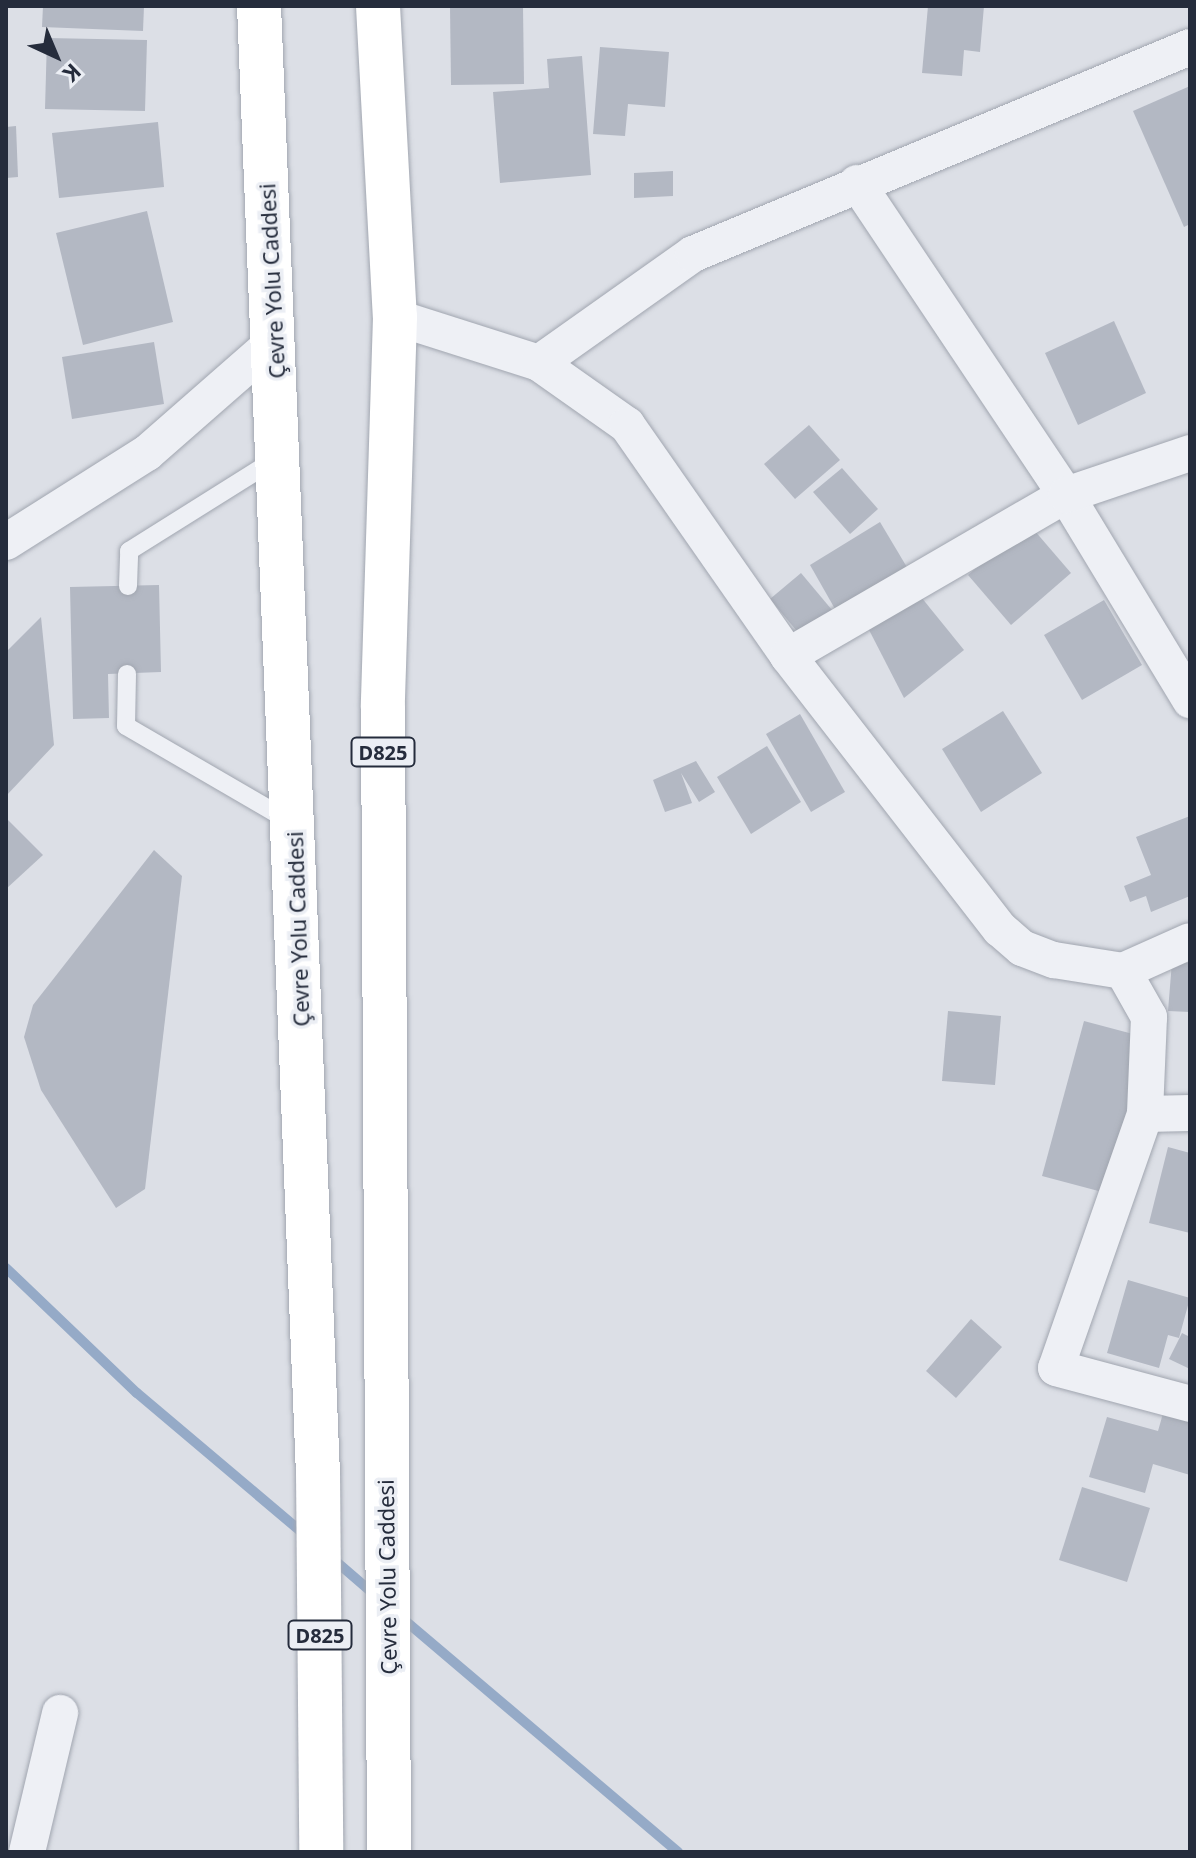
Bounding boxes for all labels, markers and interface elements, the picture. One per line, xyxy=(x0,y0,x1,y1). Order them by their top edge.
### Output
north arrow xyxy=(16,16,96,96)
text: K xyxy=(57,57,88,89)
street label: Çevre Yolu Caddesi xyxy=(254,183,290,379)
road number: D825 xyxy=(349,736,417,768)
street label: Çevre Yolu Caddesi xyxy=(281,831,315,1027)
street label: Çevre Yolu Caddesi xyxy=(372,1479,402,1675)
road number: D825 xyxy=(286,1619,354,1651)

